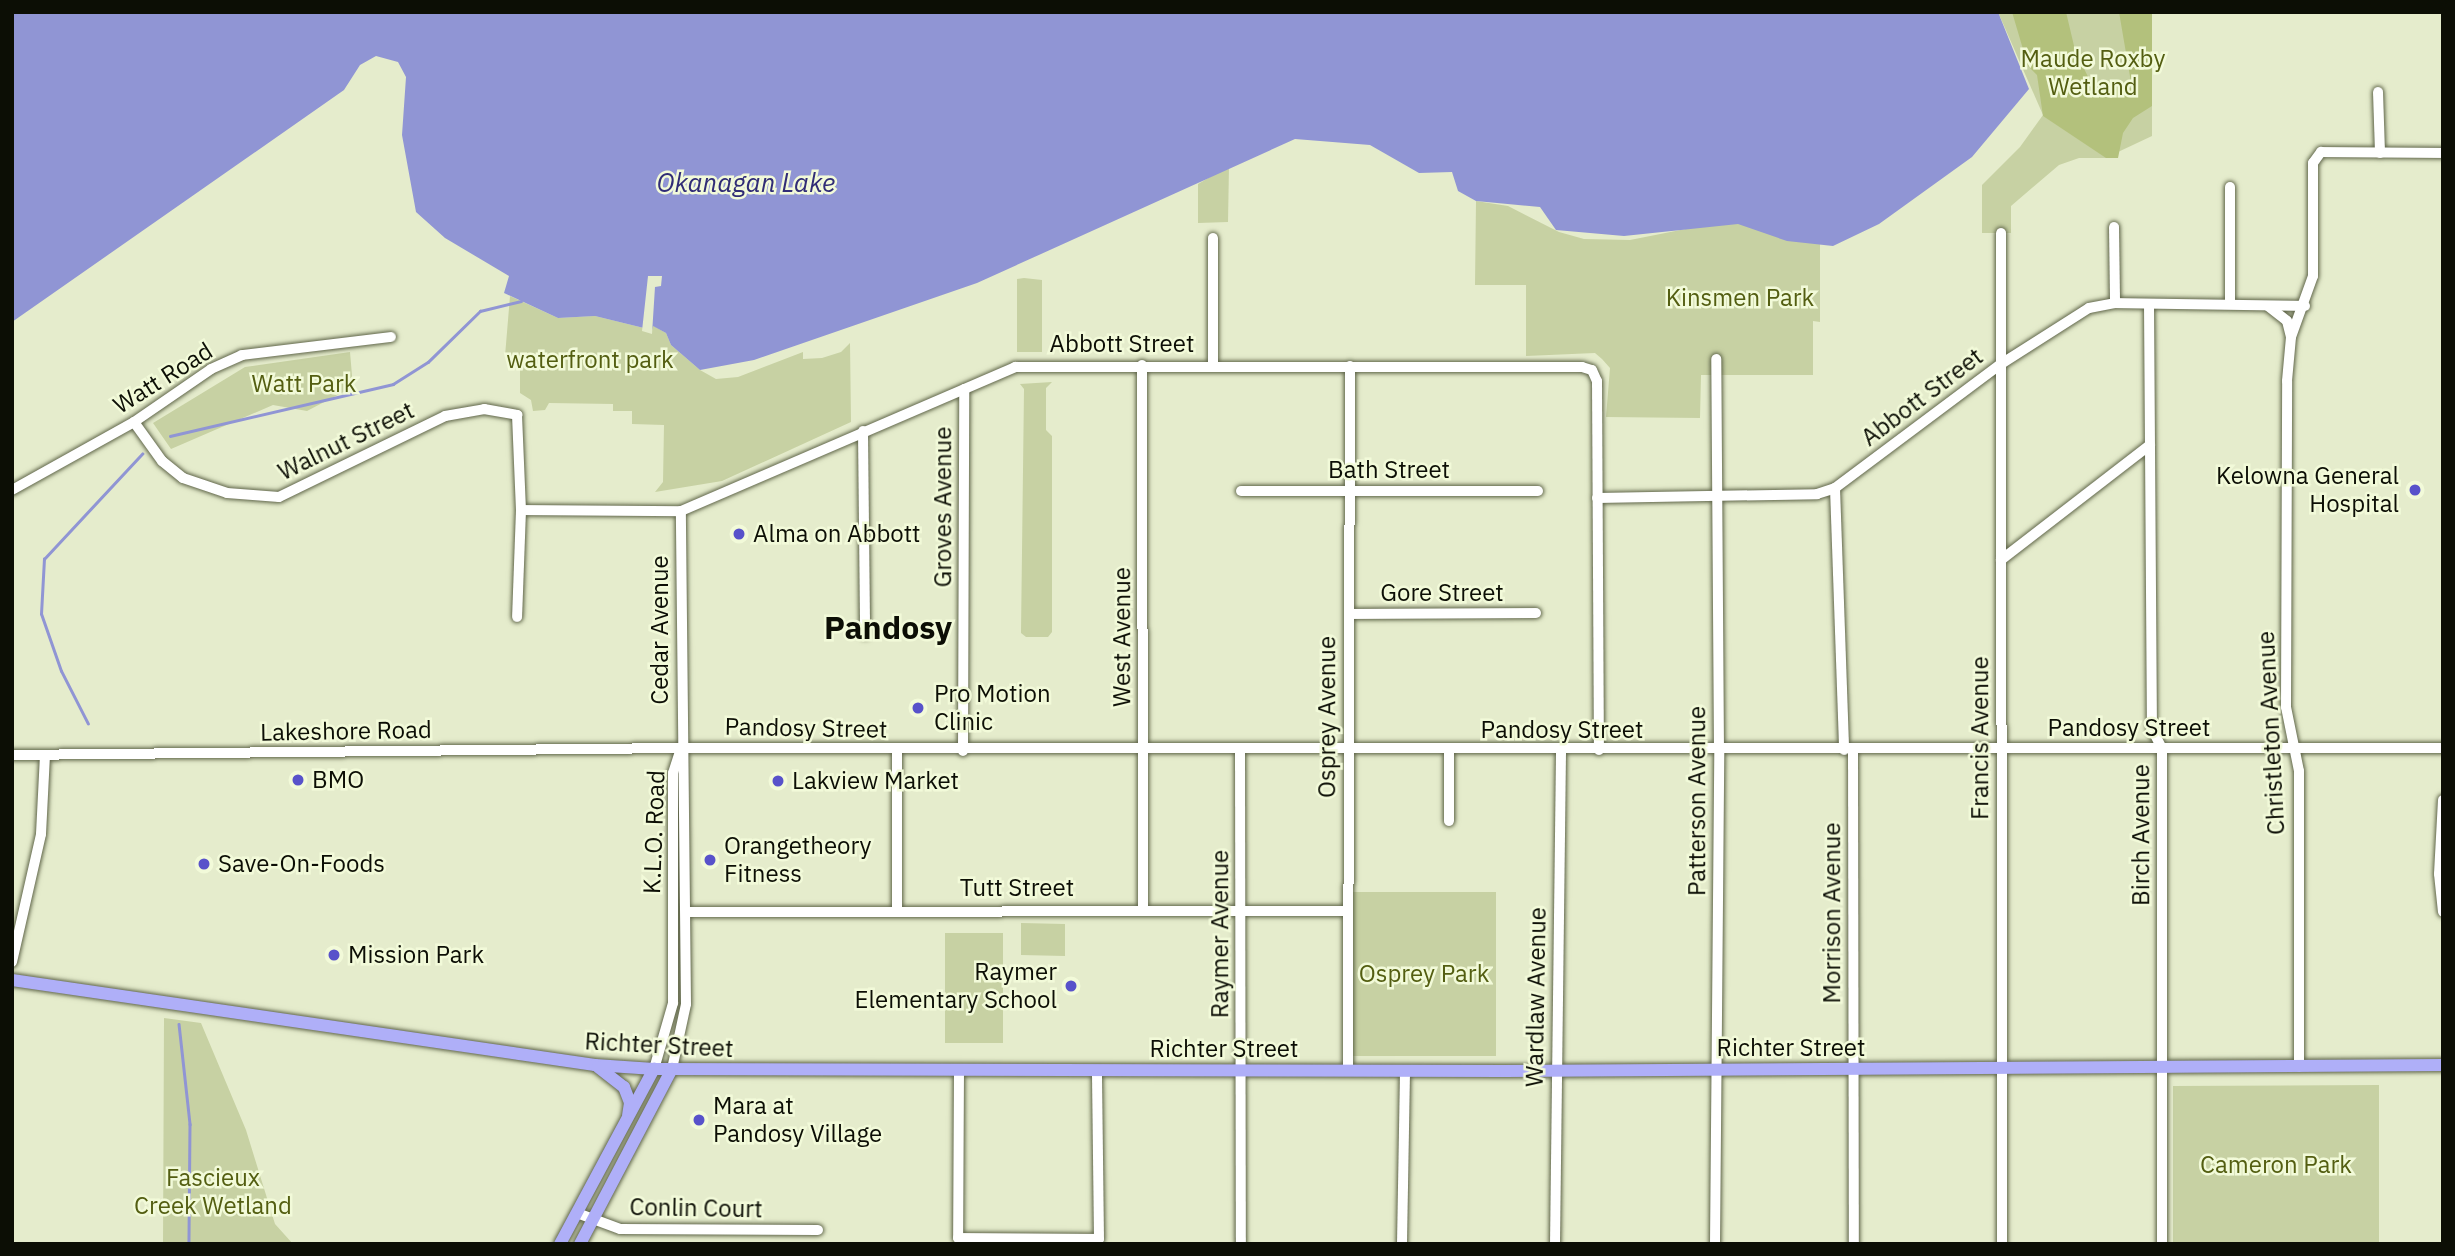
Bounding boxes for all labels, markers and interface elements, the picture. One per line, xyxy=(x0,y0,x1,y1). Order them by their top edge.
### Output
park label: Maude Roxby Wetland xyxy=(2021,45,2165,101)
water label: Okanagan Lake xyxy=(657,167,835,199)
park label: Kinsmen Park xyxy=(1666,284,1814,312)
street label: Abbott Street xyxy=(1050,330,1194,358)
street label: Watt Road xyxy=(108,336,218,420)
street label: Abbott Street xyxy=(1856,342,1988,452)
park label: waterfront park xyxy=(506,346,674,374)
park label: Watt Park xyxy=(252,370,356,398)
street label: Walnut Street xyxy=(273,396,419,486)
street label: Groves Avenue xyxy=(929,427,957,587)
street label: Bath Street xyxy=(1328,456,1450,484)
place label: Kelowna General Hospital xyxy=(2216,462,2399,518)
marker: Kelowna General Hospital xyxy=(2405,480,2425,500)
place label: Alma on Abbott xyxy=(753,520,920,548)
marker: Alma on Abbott xyxy=(731,526,747,542)
street label: Cedar Avenue xyxy=(646,555,674,705)
street label: West Avenue xyxy=(1108,567,1136,707)
street label: Gore Street xyxy=(1380,579,1504,607)
district label: Pandosy xyxy=(824,608,952,646)
street label: Christleton Avenue xyxy=(2251,630,2291,836)
street label: Osprey Avenue xyxy=(1313,636,1341,798)
street label: Francis Avenue xyxy=(1966,656,1994,820)
place label: Pro Motion Clinic xyxy=(934,680,1051,736)
marker: Pro Motion Clinic xyxy=(908,698,928,718)
street label: Patterson Avenue xyxy=(1683,706,1711,896)
street label: Pandosy Street xyxy=(724,712,888,744)
street label: Pandosy Street xyxy=(2048,714,2210,742)
street label: Lakeshore Road xyxy=(260,715,432,747)
street label: Pandosy Street xyxy=(1481,716,1643,744)
street label: Birch Avenue xyxy=(2127,764,2155,906)
place label: BMO xyxy=(312,766,364,794)
place label: Lakview Market xyxy=(792,767,959,795)
street label: K.L.O. Road xyxy=(637,770,671,894)
marker: BMO xyxy=(290,772,306,788)
marker: Lakview Market xyxy=(770,773,786,789)
street label: Morrison Avenue xyxy=(1818,822,1846,1004)
place label: Orangetheory Fitness xyxy=(724,832,872,888)
place label: Save-On-Foods xyxy=(218,850,385,878)
street label: Raymer Avenue xyxy=(1206,850,1234,1018)
marker: Orangetheory Fitness xyxy=(702,852,718,868)
marker: Save-On-Foods xyxy=(196,856,212,872)
street label: Tutt Street xyxy=(960,874,1074,902)
street label: Wardlaw Avenue xyxy=(1520,907,1552,1087)
place label: Mission Park xyxy=(348,941,484,969)
marker: Mission Park xyxy=(326,947,342,963)
place label: Raymer Elementary School xyxy=(855,958,1057,1014)
park label: Osprey Park xyxy=(1359,960,1489,988)
marker: Raymer Elementary School xyxy=(1063,978,1079,994)
street label: Richter Street xyxy=(584,1027,734,1063)
street label: Richter Street xyxy=(1717,1034,1865,1062)
street label: Richter Street xyxy=(1150,1035,1298,1063)
place label: Mara at Pandosy Village xyxy=(713,1092,882,1148)
marker: Mara at Pandosy Village xyxy=(691,1112,707,1128)
park label: Cameron Park xyxy=(2200,1151,2352,1179)
park label: Fascieux Creek Wetland xyxy=(134,1164,292,1220)
street label: Conlin Court xyxy=(629,1192,763,1224)

